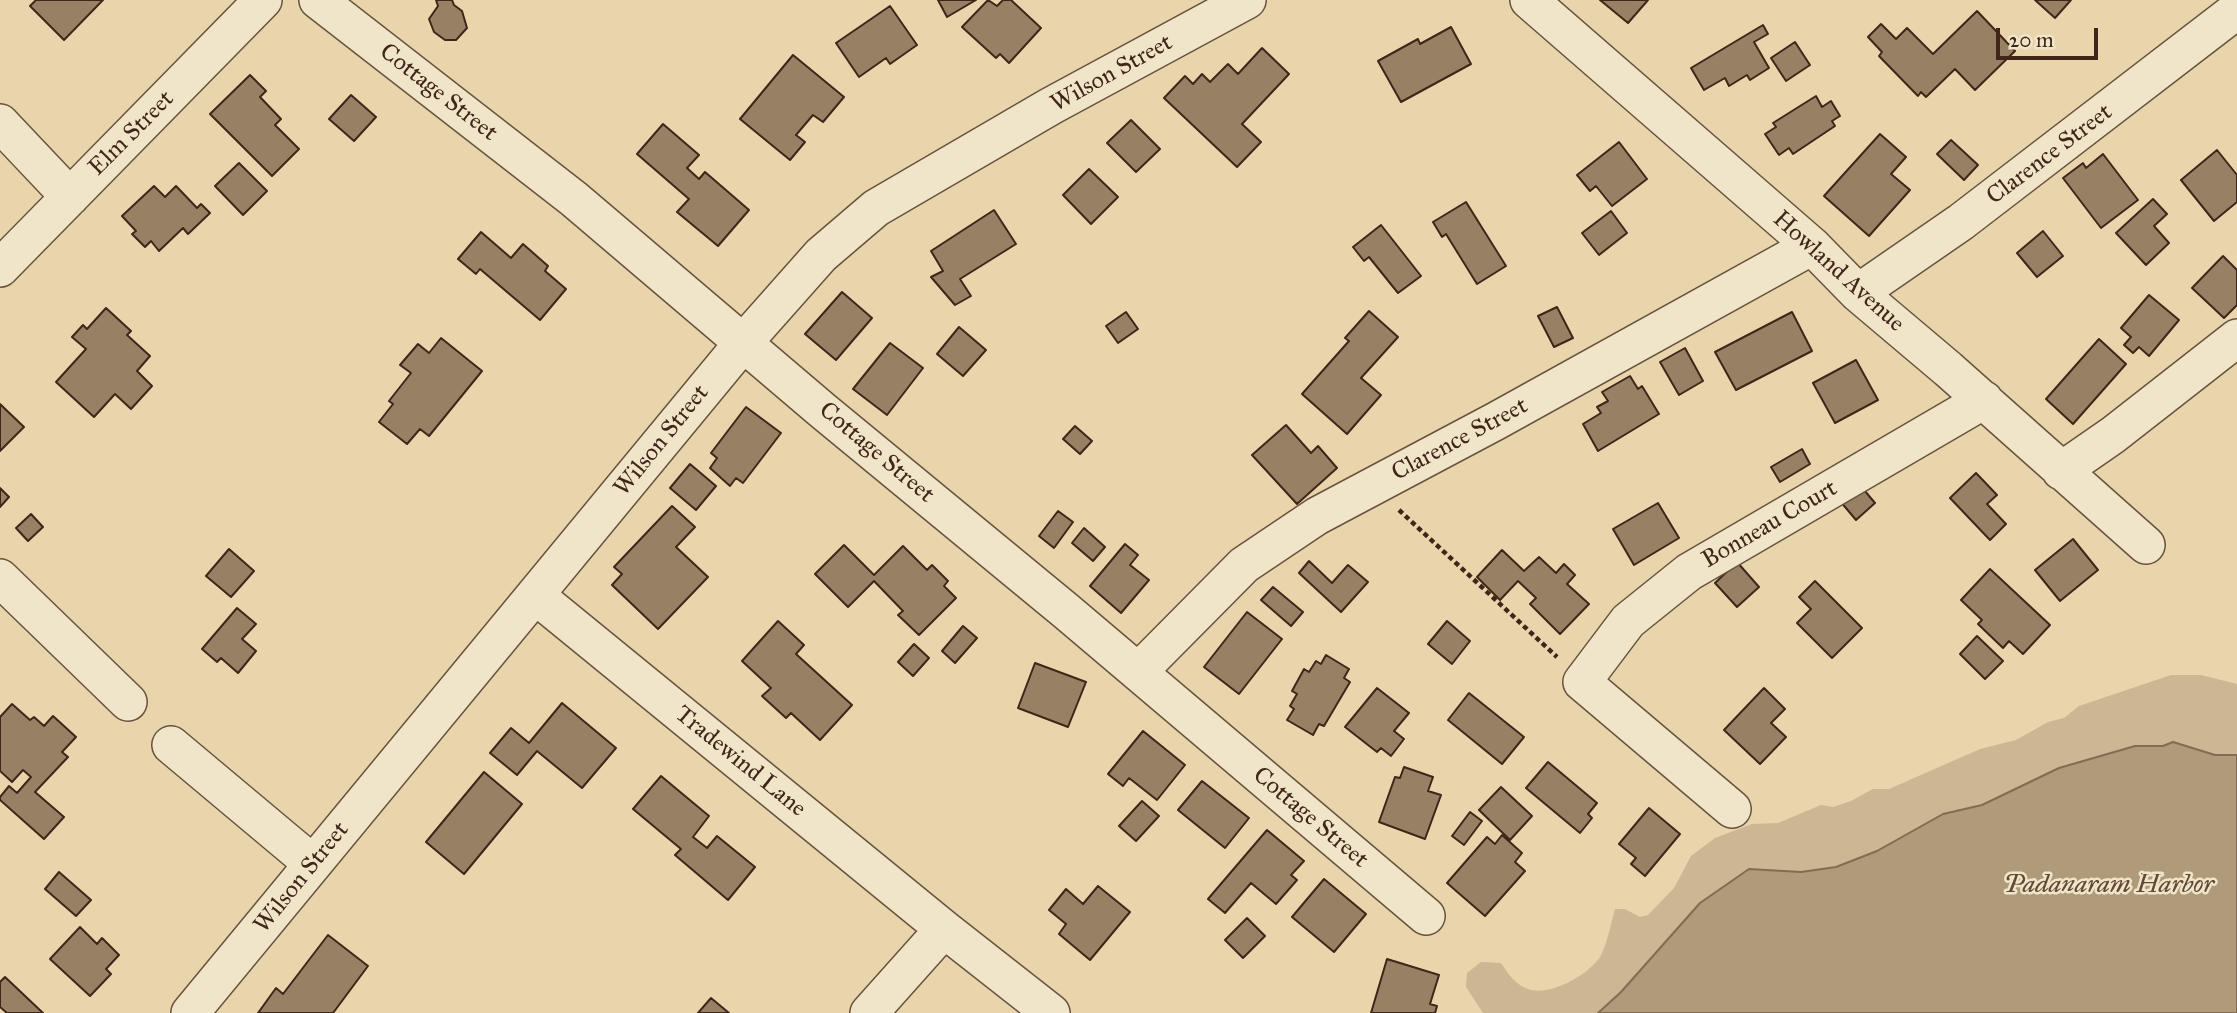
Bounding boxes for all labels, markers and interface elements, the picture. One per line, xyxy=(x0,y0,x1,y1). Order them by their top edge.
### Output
scale bar xyxy=(1999,14,2100,58)
text: 20 m xyxy=(2009,27,2054,53)
street label: Wilson Street xyxy=(1046,29,1178,119)
street label: Cottage Street xyxy=(373,38,503,148)
street label: Elm Street xyxy=(83,85,181,183)
street label: Clarence Street xyxy=(1982,98,2118,212)
street label: Howland Avenue xyxy=(1766,205,1910,339)
street label: Wilson Street xyxy=(608,380,716,502)
street label: Clarence Street xyxy=(1387,392,1533,488)
street label: Cottage Street xyxy=(812,396,940,510)
street label: Bonneau Court xyxy=(1697,475,1843,575)
street label: Tradewind Lane xyxy=(669,700,811,824)
street label: Cottage Street xyxy=(1246,761,1374,875)
street label: Wilson Street xyxy=(248,817,356,939)
water label: Padanaram Harbor xyxy=(2004,870,2214,902)

